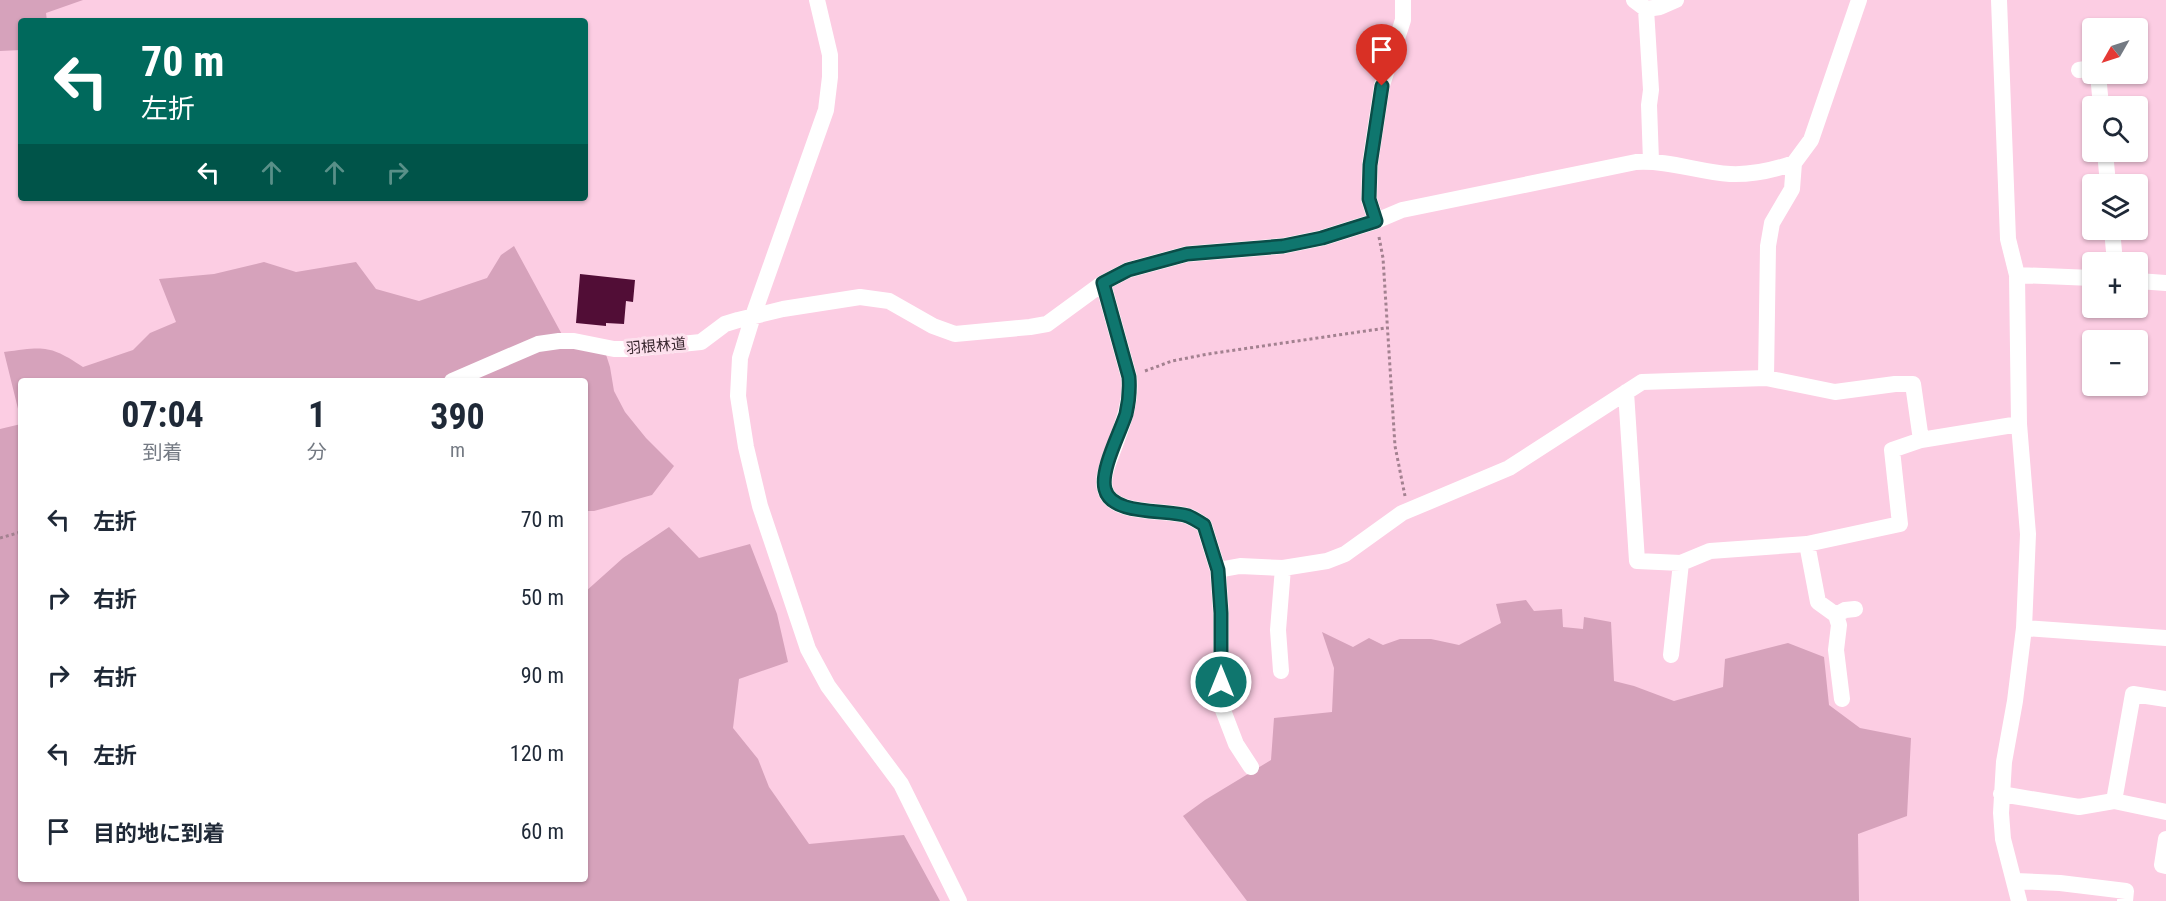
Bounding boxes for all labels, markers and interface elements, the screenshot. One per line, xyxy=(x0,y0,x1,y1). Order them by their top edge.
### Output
north arrow xyxy=(2082,18,2148,84)
map controls xyxy=(2082,18,2148,396)
pin xyxy=(1356,24,1407,86)
icon: arrive xyxy=(1365,33,1398,66)
text: 70 m xyxy=(141,37,224,86)
icon: left xyxy=(42,42,120,120)
text: 左折 xyxy=(141,93,195,125)
button: search xyxy=(2082,96,2148,162)
icon: left xyxy=(192,156,225,189)
icon: ahead xyxy=(255,156,288,189)
icon: ahead xyxy=(318,156,351,189)
icon: right xyxy=(381,156,414,189)
button: layers xyxy=(2082,174,2148,240)
button: + xyxy=(2082,252,2148,318)
button: − xyxy=(2082,330,2148,396)
street label: 羽根林道 xyxy=(625,334,687,358)
text: 07:04 xyxy=(121,394,204,436)
text: 1 xyxy=(308,394,326,436)
text: 390 xyxy=(430,396,485,438)
text: m xyxy=(450,438,465,462)
text: 到着 xyxy=(143,440,183,464)
text: 分 xyxy=(307,440,327,464)
icon: left xyxy=(42,503,75,536)
text: 70 m xyxy=(521,507,564,532)
text: 左折 xyxy=(93,509,137,534)
icon: right xyxy=(42,581,75,614)
text: 50 m xyxy=(521,585,564,610)
text: 右折 xyxy=(93,587,137,612)
position arrow xyxy=(1189,650,1253,714)
icon: right xyxy=(42,659,75,692)
text: 90 m xyxy=(521,663,564,688)
text: 右折 xyxy=(93,665,137,690)
icon: left xyxy=(42,737,75,770)
text: 120 m xyxy=(510,741,564,766)
text: 左折 xyxy=(93,743,137,768)
icon: arrive xyxy=(42,815,75,848)
text: 60 m xyxy=(521,819,564,844)
text: 目的地に到着 xyxy=(93,821,225,846)

